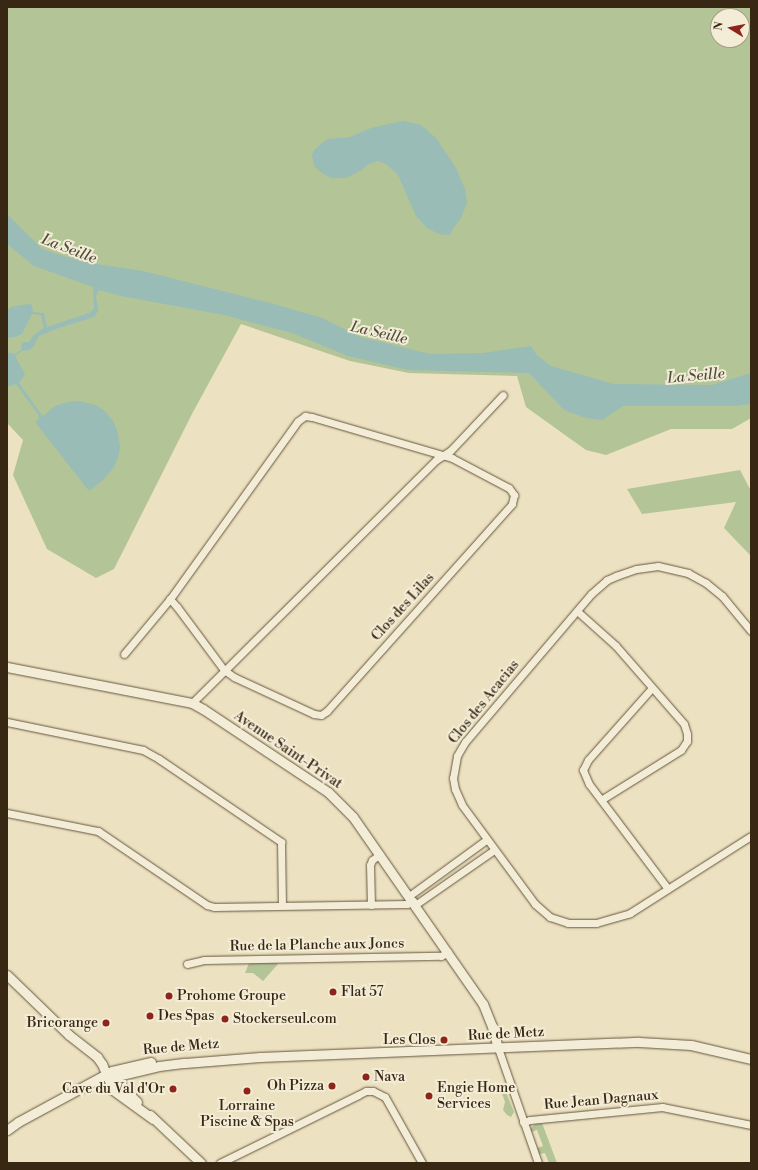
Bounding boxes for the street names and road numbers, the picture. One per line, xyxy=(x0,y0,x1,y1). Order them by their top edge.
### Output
street label: Clos des Lilas xyxy=(368,569,438,645)
street label: Clos des Acacias xyxy=(445,657,523,747)
street label: Avenue Saint-Privat xyxy=(231,708,345,792)
street label: Rue de la Planche aux Joncs xyxy=(230,935,404,955)
street label: Rue de Metz xyxy=(467,1024,545,1044)
street label: Rue de Metz xyxy=(142,1035,220,1059)
street label: Rue Jean Dagnaux xyxy=(543,1087,659,1113)

